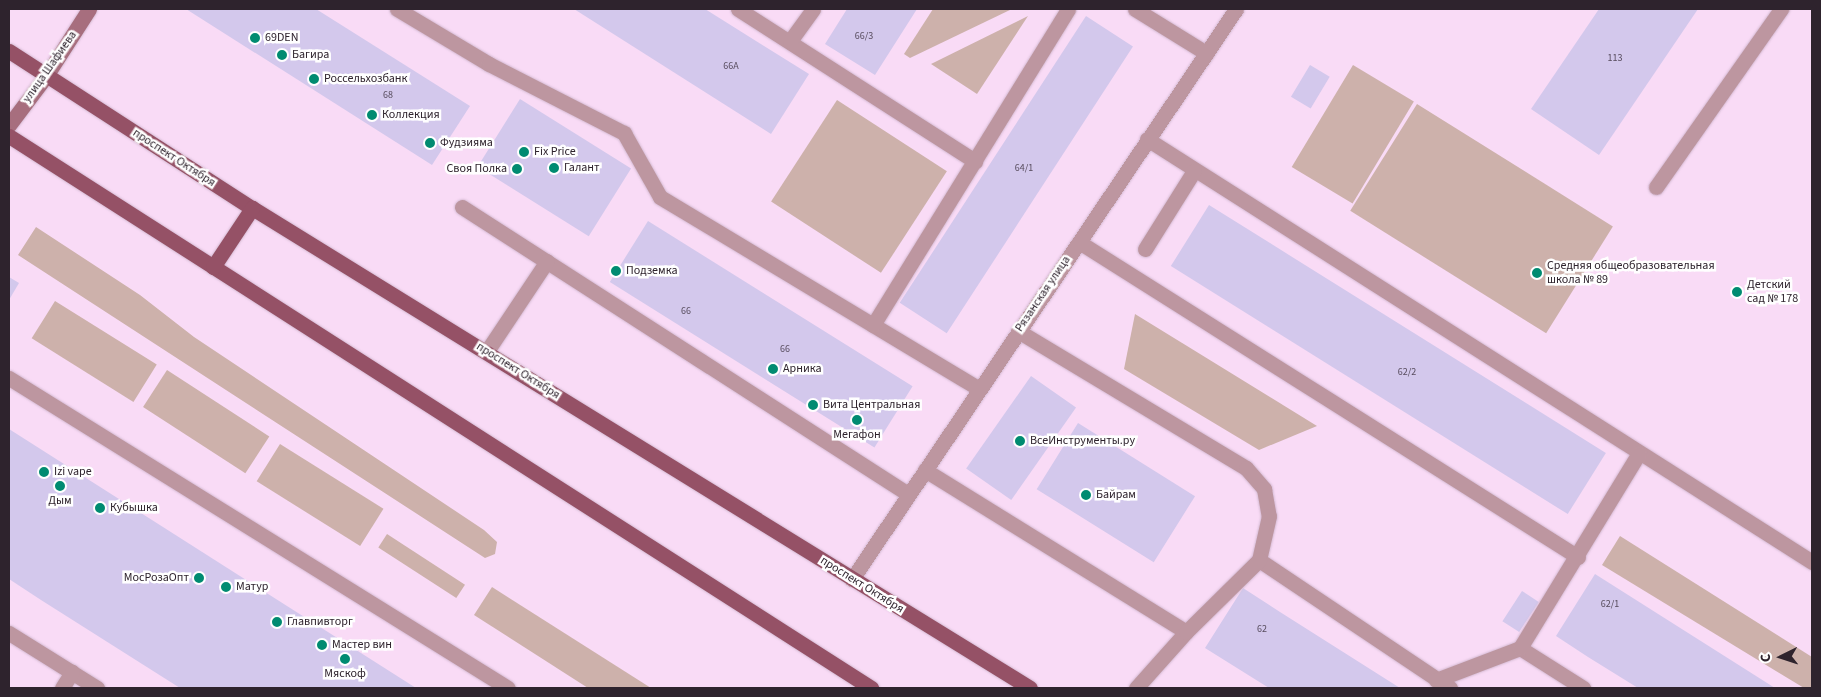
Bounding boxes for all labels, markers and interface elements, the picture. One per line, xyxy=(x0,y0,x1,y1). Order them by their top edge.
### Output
street label: улица Шафиева xyxy=(20,28,80,106)
place label: 69DEN xyxy=(265,31,298,45)
house number: 66/3 xyxy=(855,31,873,43)
marker: 69DEN xyxy=(249,32,261,44)
place label: Багира xyxy=(292,48,329,62)
marker: Багира xyxy=(276,49,288,61)
house number: 113 xyxy=(1608,53,1622,65)
house number: 66А xyxy=(723,61,739,73)
place label: Россельхозбанк xyxy=(324,72,408,86)
marker: Россельхозбанк xyxy=(308,73,320,85)
house number: 68 xyxy=(383,90,393,102)
place label: Коллекция xyxy=(382,108,440,122)
marker: Коллекция xyxy=(366,109,378,121)
street label: проспект Октября xyxy=(130,126,218,190)
place label: Фудзияма xyxy=(440,136,493,150)
marker: Фудзияма xyxy=(424,137,436,149)
place label: Fix Price xyxy=(534,145,576,159)
marker: Fix Price xyxy=(518,146,530,158)
place label: Галант xyxy=(564,161,600,175)
place label: Своя Полка xyxy=(447,162,507,176)
marker: Галант xyxy=(548,162,560,174)
marker: Своя Полка xyxy=(511,163,523,175)
house number: 64/1 xyxy=(1015,163,1033,175)
street label: Рязанская улица xyxy=(1012,253,1074,335)
place label: Средняя общеобразовательная школа № 89 xyxy=(1547,259,1715,287)
place label: Подземка xyxy=(626,264,678,278)
marker: Подземка xyxy=(610,265,622,277)
marker: Средняя общеобразовательная школа № 89 xyxy=(1531,267,1543,279)
place label: Детский сад № 178 xyxy=(1747,278,1798,306)
marker: Детский сад № 178 xyxy=(1731,286,1743,298)
house number: 66 xyxy=(681,306,691,318)
street label: проспект Октября xyxy=(474,340,562,402)
house number: 66 xyxy=(780,344,790,356)
place label: Арника xyxy=(783,362,822,376)
marker: Арника xyxy=(767,363,779,375)
house number: 62/2 xyxy=(1398,367,1416,379)
place label: Вита Центральная xyxy=(823,398,920,412)
marker: Вита Центральная xyxy=(807,399,819,411)
marker: Мегафон xyxy=(851,414,863,426)
place label: Мегафон xyxy=(833,428,881,442)
place label: ВсеИнструменты.ру xyxy=(1030,434,1135,448)
marker: ВсеИнструменты.ру xyxy=(1014,435,1026,447)
place label: Izi vape xyxy=(54,465,92,479)
marker: Izi vape xyxy=(38,466,50,478)
marker: Дым xyxy=(54,480,66,492)
place label: Байрам xyxy=(1096,488,1136,502)
marker: Байрам xyxy=(1080,489,1092,501)
place label: Дым xyxy=(48,494,72,508)
place label: Кубышка xyxy=(110,501,158,515)
marker: Кубышка xyxy=(94,502,106,514)
street label: проспект Октября xyxy=(818,554,906,616)
place label: МосРозаОпт xyxy=(124,571,189,585)
marker: МосРозаОпт xyxy=(193,572,205,584)
place label: Матур xyxy=(236,580,268,594)
marker: Матур xyxy=(220,581,232,593)
house number: 62/1 xyxy=(1601,599,1619,611)
place label: Главпивторг xyxy=(287,615,353,629)
marker: Главпивторг xyxy=(271,616,283,628)
house number: 62 xyxy=(1257,624,1267,636)
north arrow xyxy=(1756,632,1806,682)
place label: Мастер вин xyxy=(332,638,392,652)
marker: Мастер вин xyxy=(316,639,328,651)
marker: Мяскоф xyxy=(339,653,351,665)
text: С xyxy=(1756,653,1776,663)
place label: Мяскоф xyxy=(324,667,366,681)

